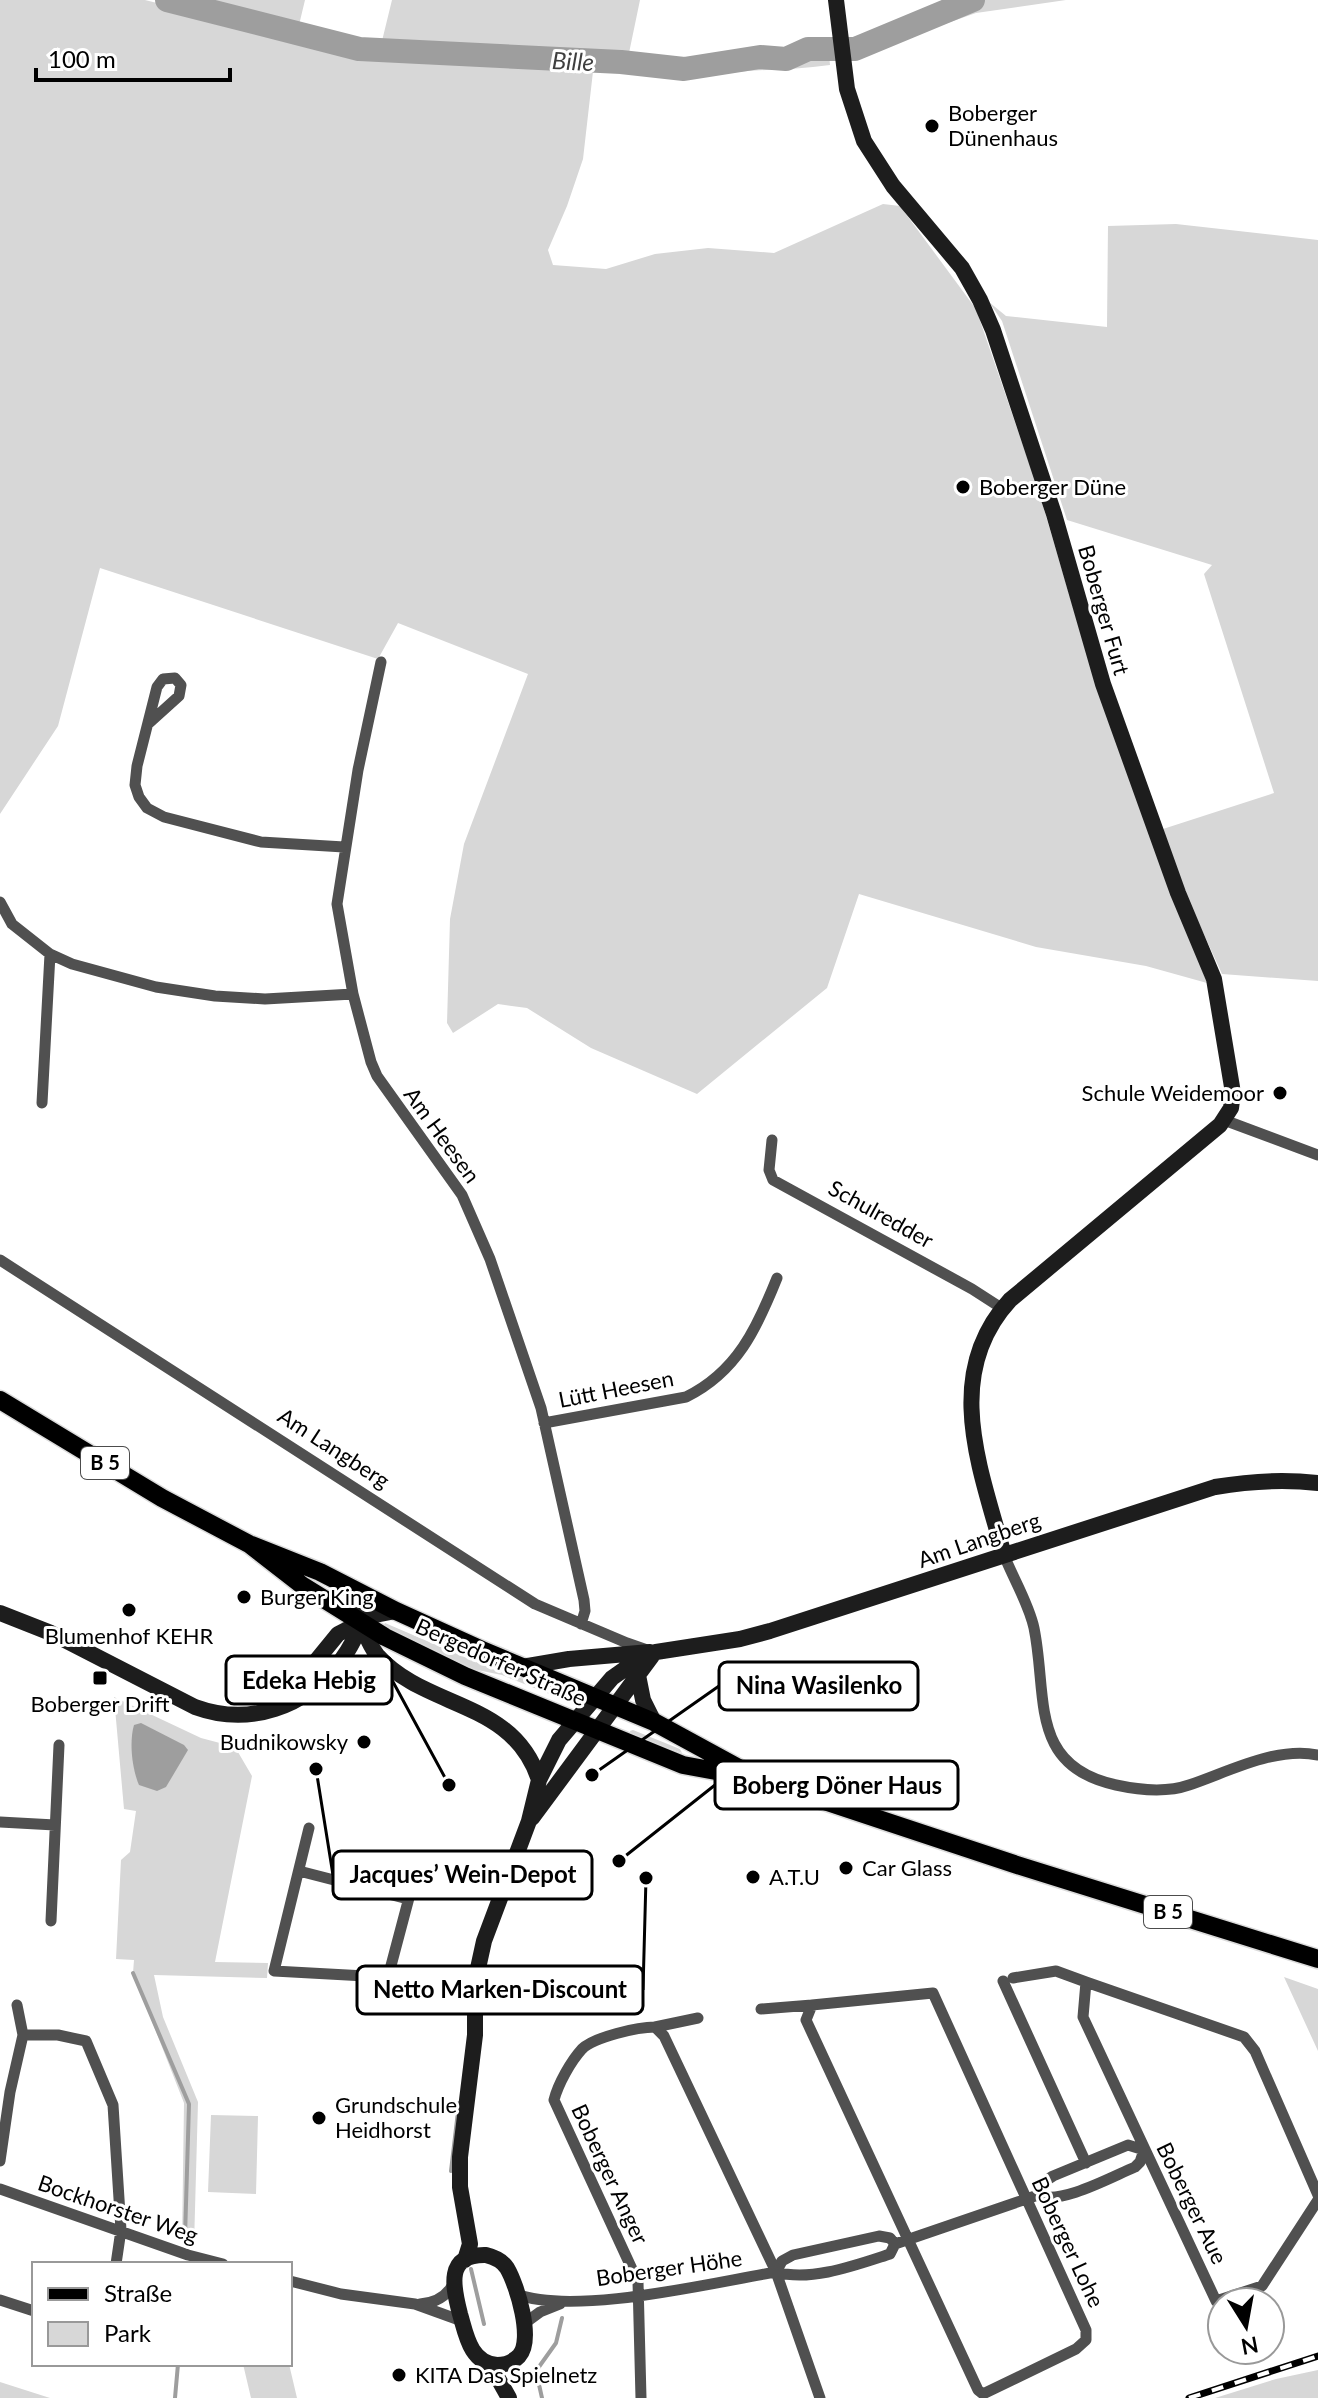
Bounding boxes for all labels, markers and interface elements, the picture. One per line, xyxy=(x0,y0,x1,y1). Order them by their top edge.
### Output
scale bar xyxy=(36,32,230,82)
text: 100 m xyxy=(48,44,116,73)
water label: Bille xyxy=(551,45,595,76)
place label: Boberger Dünenhaus xyxy=(948,99,1058,151)
marker: Boberger Dünenhaus xyxy=(923,117,941,135)
place label: Boberger Düne xyxy=(979,473,1126,500)
marker: Boberger Düne xyxy=(954,478,972,496)
street label: Boberger Furt xyxy=(1073,542,1136,678)
place label: Schule Weidemoor xyxy=(1082,1079,1264,1106)
street label: Am Heesen xyxy=(399,1082,486,1188)
marker: Schule Weidemoor xyxy=(1271,1084,1289,1102)
street label: Schulredder xyxy=(824,1174,938,1253)
street label: Lütt Heesen xyxy=(556,1364,676,1413)
street label: Am Langberg xyxy=(273,1401,395,1494)
road number: B 5 xyxy=(81,1447,129,1479)
street label: Am Langberg xyxy=(914,1506,1044,1573)
place label: Burger King xyxy=(260,1583,374,1610)
marker: Burger King xyxy=(235,1588,253,1606)
marker: Blumenhof KEHR xyxy=(120,1601,138,1619)
street label: Bergedorfer Straße xyxy=(412,1612,591,1711)
place label: Blumenhof KEHR xyxy=(45,1622,214,1649)
callout: Edeka Hebig xyxy=(226,1656,392,1704)
callout: Nina Wasilenko xyxy=(719,1662,918,1710)
text: Edeka Hebig xyxy=(242,1665,376,1694)
marker: Boberger Drift xyxy=(91,1669,109,1687)
text: Nina Wasilenko xyxy=(736,1670,902,1699)
place label: Boberger Drift xyxy=(30,1690,170,1717)
place label: Budnikowsky xyxy=(220,1728,349,1755)
marker: Budnikowsky xyxy=(355,1733,373,1751)
callout: Boberg Döner Haus xyxy=(715,1761,958,1809)
text: Boberg Döner Haus xyxy=(732,1770,942,1799)
callout: Jacques’ Wein-Depot xyxy=(333,1851,592,1899)
place label: Car Glass xyxy=(862,1854,952,1881)
text: Jacques’ Wein-Depot xyxy=(350,1859,577,1888)
marker: Car Glass xyxy=(837,1859,855,1877)
place label: A.T.U xyxy=(769,1863,820,1890)
marker: A.T.U xyxy=(744,1868,762,1886)
road number: B 5 xyxy=(1144,1896,1192,1928)
callout: Netto Marken-Discount xyxy=(357,1966,643,2014)
text: Netto Marken-Discount xyxy=(373,1974,627,2003)
place label: Grundschule Heidhorst xyxy=(335,2091,457,2143)
street label: Boberger Anger xyxy=(566,2099,655,2248)
marker: Grundschule Heidhorst xyxy=(310,2109,328,2127)
street label: Boberger Aue xyxy=(1151,2138,1234,2268)
street label: Bockhorster Weg xyxy=(35,2169,202,2249)
street label: Boberger Lohe xyxy=(1026,2172,1111,2311)
street label: Boberger Höhe xyxy=(594,2244,744,2291)
legend xyxy=(32,2262,292,2366)
text: Straße xyxy=(104,2278,172,2307)
north arrow xyxy=(1206,2286,1286,2366)
text: Park xyxy=(104,2318,152,2347)
text: N xyxy=(1239,2331,1261,2361)
place label: KITA Das Spielnetz xyxy=(415,2361,597,2388)
marker: KITA Das Spielnetz xyxy=(390,2366,408,2384)

